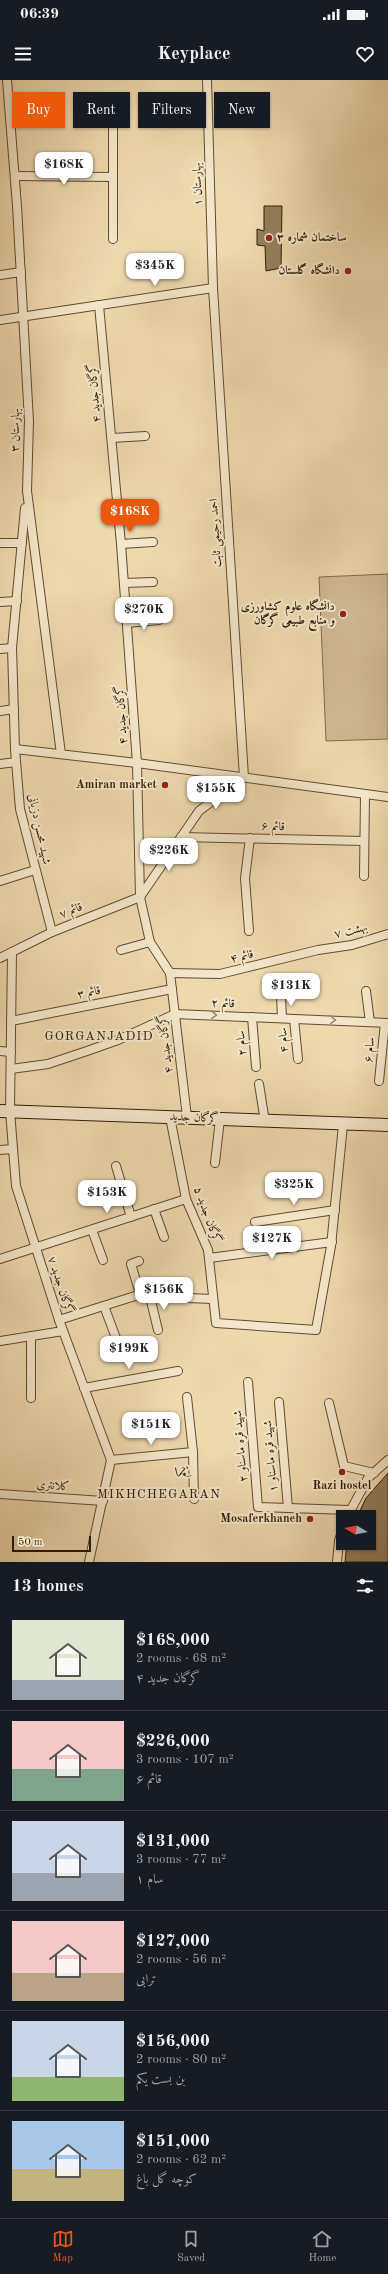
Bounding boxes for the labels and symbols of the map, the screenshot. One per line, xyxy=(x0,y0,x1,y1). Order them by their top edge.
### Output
pin: $168K xyxy=(36,152,92,186)
street label: ۱ بهارستان xyxy=(191,162,206,206)
place label: ساختمان شماره ۳ xyxy=(277,231,347,244)
marker: ساختمان شماره ۳ xyxy=(264,233,274,243)
pin: $345K xyxy=(127,253,183,287)
place label: دانشگاه گلستان xyxy=(278,262,340,277)
marker: دانشگاه گلستان xyxy=(343,266,353,276)
street label: گرگان جدید ۴ xyxy=(83,363,105,423)
street label: بهارستان ۳ xyxy=(10,408,23,452)
street label: احمد رحیمی ثابت xyxy=(208,498,226,568)
pin: $168K xyxy=(102,499,158,533)
pin: $270K xyxy=(116,597,172,631)
place label: دانشگاه علوم کشاورزی و منابع طبیعی گرگان xyxy=(241,598,335,632)
marker: دانشگاه علوم کشاورزی و منابع طبیعی گرگان xyxy=(338,609,348,619)
street label: گرگان جدید ۴ xyxy=(111,685,131,745)
pin: $155K xyxy=(188,776,244,810)
place label: Amiran market xyxy=(76,779,158,791)
marker: Amiran market xyxy=(160,780,170,790)
street label: شهید محسن دزیانی xyxy=(24,793,52,866)
street label: قائم ۶ xyxy=(261,821,285,837)
pin: $226K xyxy=(141,838,197,872)
street label: ۷ قائم xyxy=(58,901,86,925)
street label: بهشت ۷ xyxy=(333,921,369,942)
street label: قائم ۴ xyxy=(229,948,256,970)
pin: $131K xyxy=(263,973,319,1007)
street label: ۳ قائم xyxy=(76,985,103,1005)
street label: ۲ قائم xyxy=(211,998,235,1014)
one-way arrow xyxy=(211,1011,217,1020)
street label: گرگان جدید ۴ xyxy=(153,1014,177,1074)
one-way arrow xyxy=(330,1016,336,1025)
street label: ۴ سام xyxy=(277,1026,295,1053)
street label: ۲ سام xyxy=(235,1029,253,1056)
district label: GORGANJADID xyxy=(44,1030,154,1043)
street label: ۶ سام xyxy=(363,1037,381,1064)
street label: گرگان جدید xyxy=(169,1108,219,1126)
pin: $325K xyxy=(266,1172,322,1206)
pin: $153K xyxy=(79,1180,135,1214)
street label: گرگان جدید ۵ xyxy=(190,1184,226,1245)
pin: $127K xyxy=(244,1226,300,1260)
street label: گرگان جدید ۷ xyxy=(44,1254,78,1315)
pin: $156K xyxy=(136,1277,192,1311)
pin: $199K xyxy=(101,1336,157,1370)
street label: ۲ شهید قره ماسناو xyxy=(232,1409,251,1482)
pin: $151K xyxy=(123,1412,179,1446)
street label: ۱ شهید قره ماسناو xyxy=(262,1419,281,1492)
street label: یکم xyxy=(174,1466,192,1477)
marker: Razi hostel xyxy=(337,1467,347,1477)
street label: کلانتری xyxy=(36,1478,70,1493)
place label: Razi hostel xyxy=(313,1480,372,1492)
district label: MIKHCHEGARAN xyxy=(97,1488,221,1501)
north arrow xyxy=(336,1510,376,1550)
place label: Mosaferkhaneh xyxy=(220,1513,302,1525)
marker: Mosaferkhaneh xyxy=(305,1514,315,1524)
scale bar xyxy=(12,1534,91,1553)

